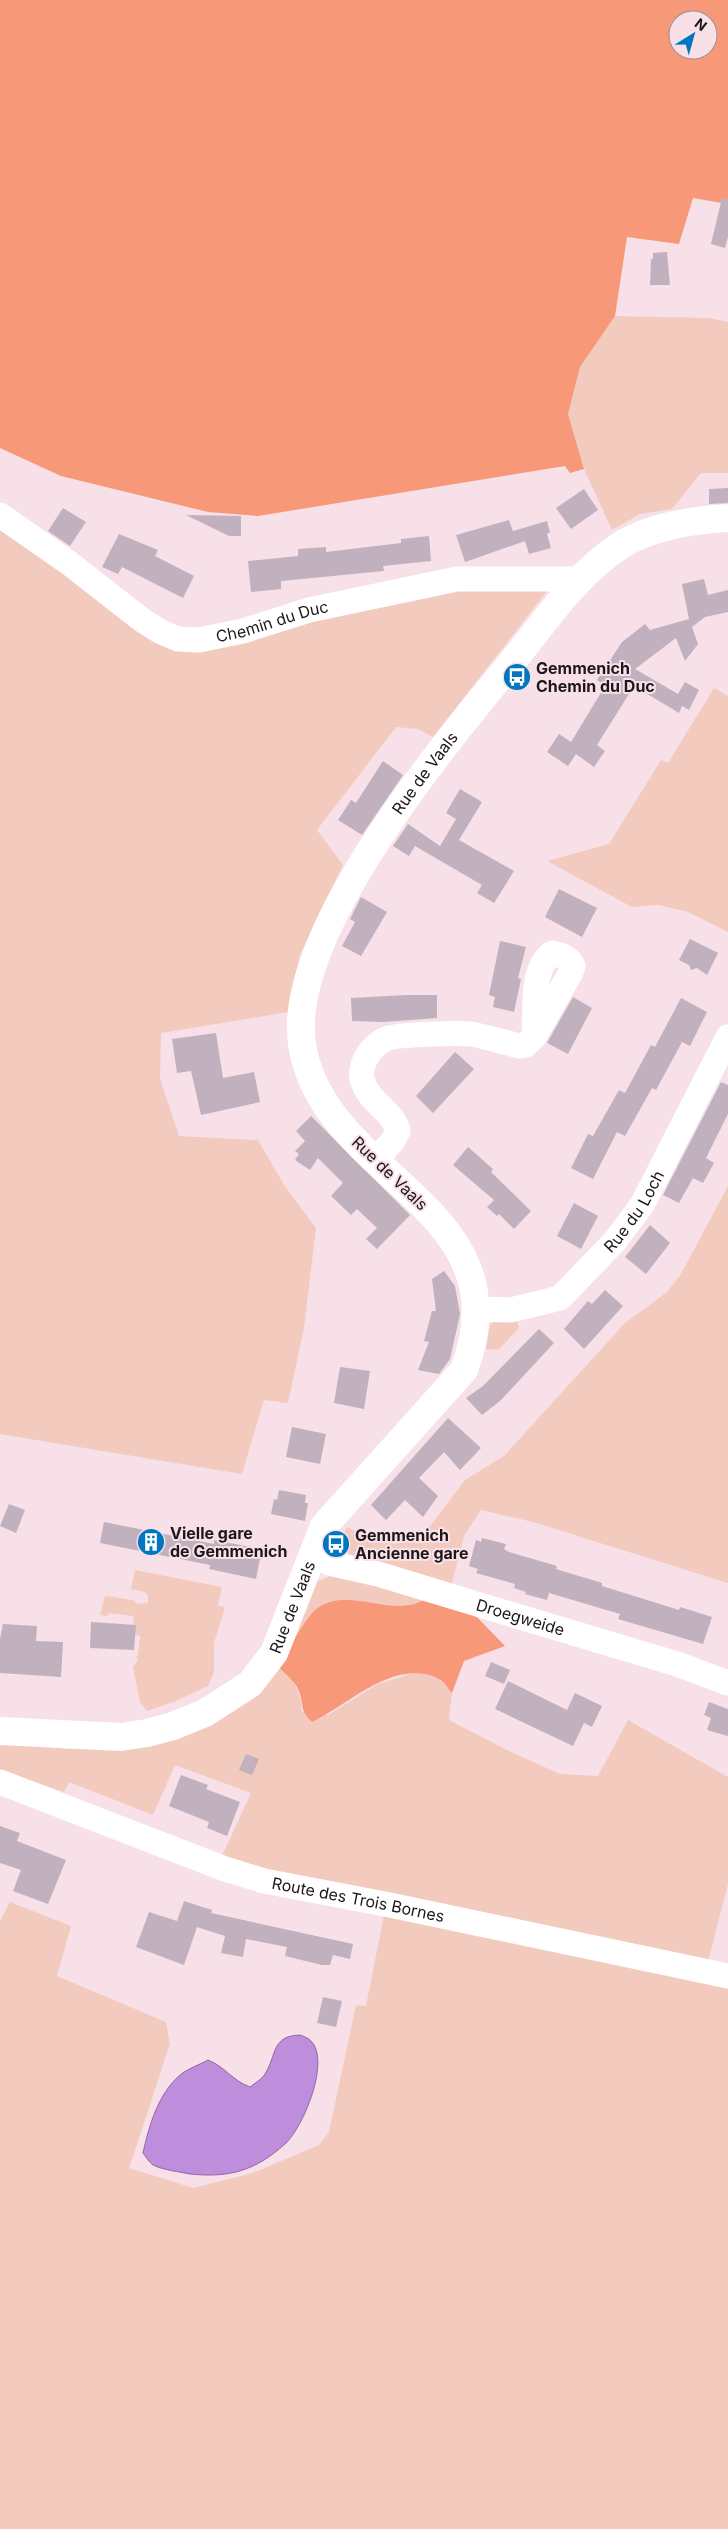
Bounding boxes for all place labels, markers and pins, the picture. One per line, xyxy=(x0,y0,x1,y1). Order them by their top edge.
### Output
place label: Gemmenich Chemin du Duc xyxy=(536,658,655,696)
bus stop icon: Gemmenich Chemin du Duc xyxy=(502,662,532,692)
place label: Vielle gare de Gemmenich xyxy=(170,1523,287,1561)
place label: Gemmenich Ancienne gare xyxy=(355,1525,468,1563)
building icon: Vielle gare de Gemmenich xyxy=(136,1527,166,1557)
bus stop icon: Gemmenich Ancienne gare xyxy=(321,1529,351,1559)

